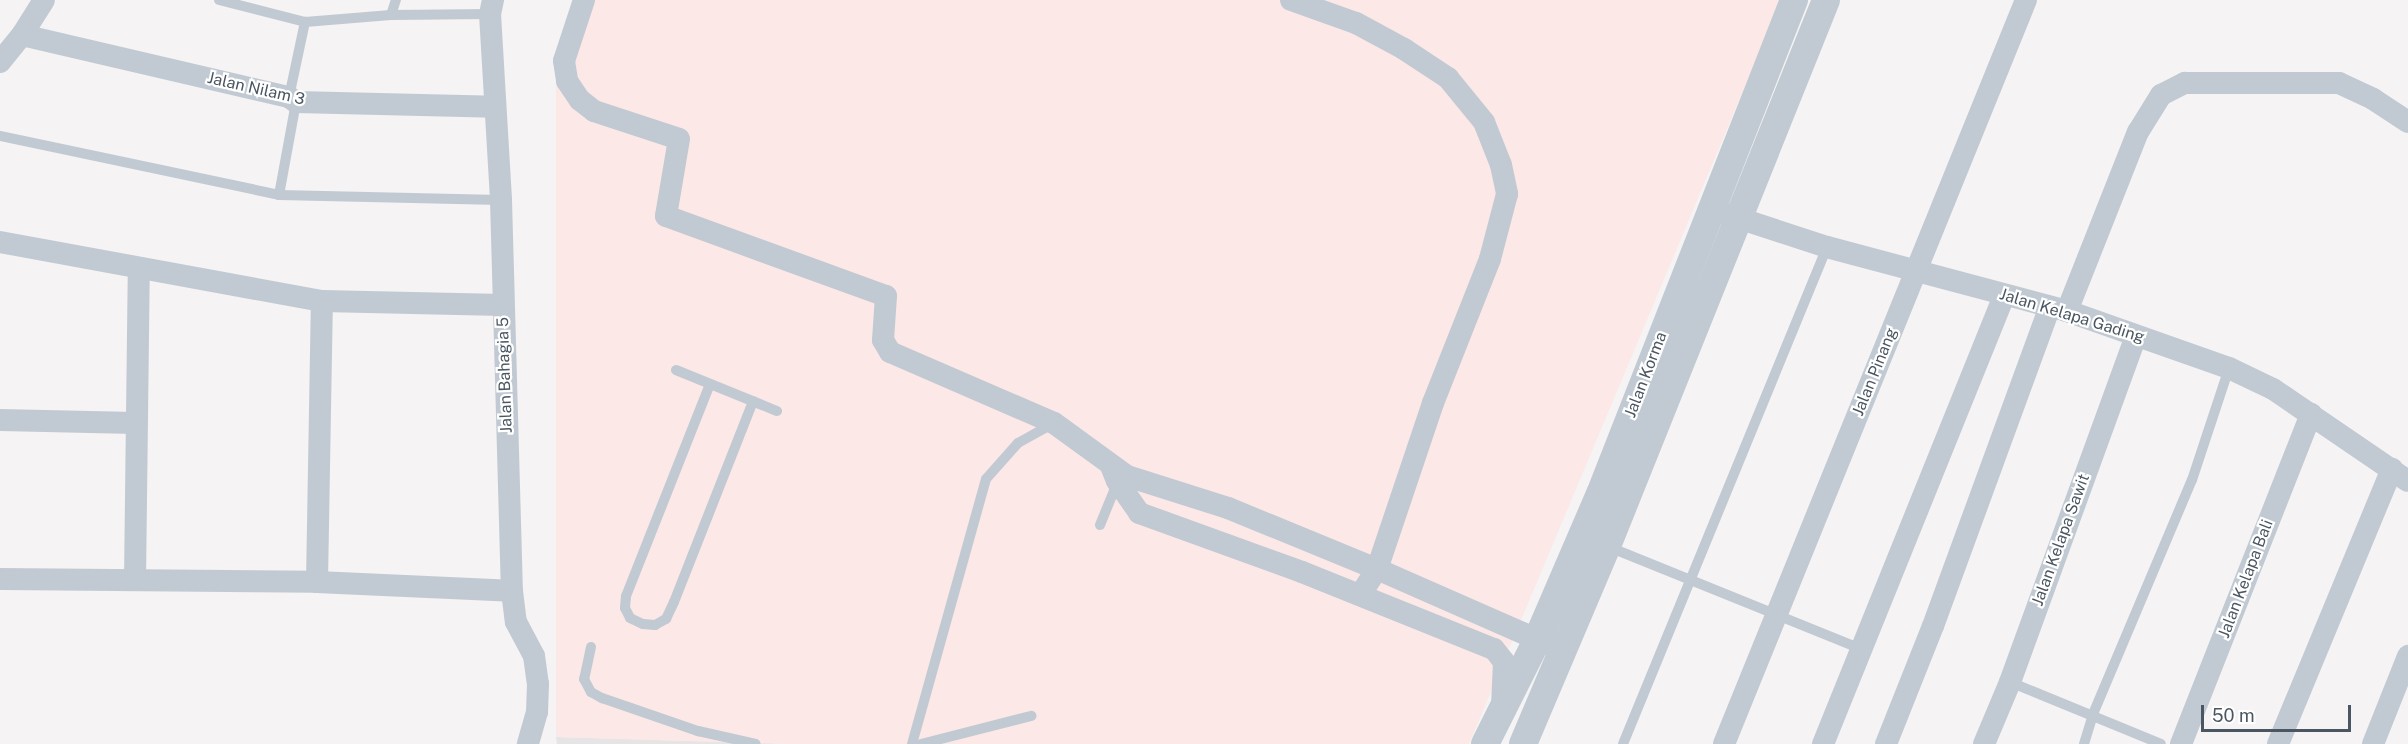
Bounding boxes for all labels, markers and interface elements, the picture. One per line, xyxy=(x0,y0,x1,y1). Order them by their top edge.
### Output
street label: Jalan Nilam 3 xyxy=(205,68,307,110)
street label: Jalan Kelapa Gading xyxy=(1997,285,2147,347)
street label: Jalan Bahagia 5 xyxy=(493,317,517,433)
street label: Jalan Pinang xyxy=(1849,325,1901,419)
street label: Jalan Korma xyxy=(1621,329,1671,421)
street label: Jalan Kelapa Sawit xyxy=(2028,471,2094,609)
street label: Jalan Kelapa Bali xyxy=(2215,517,2277,641)
scale bar xyxy=(2204,693,2354,731)
text: 50 m xyxy=(2212,705,2255,726)

